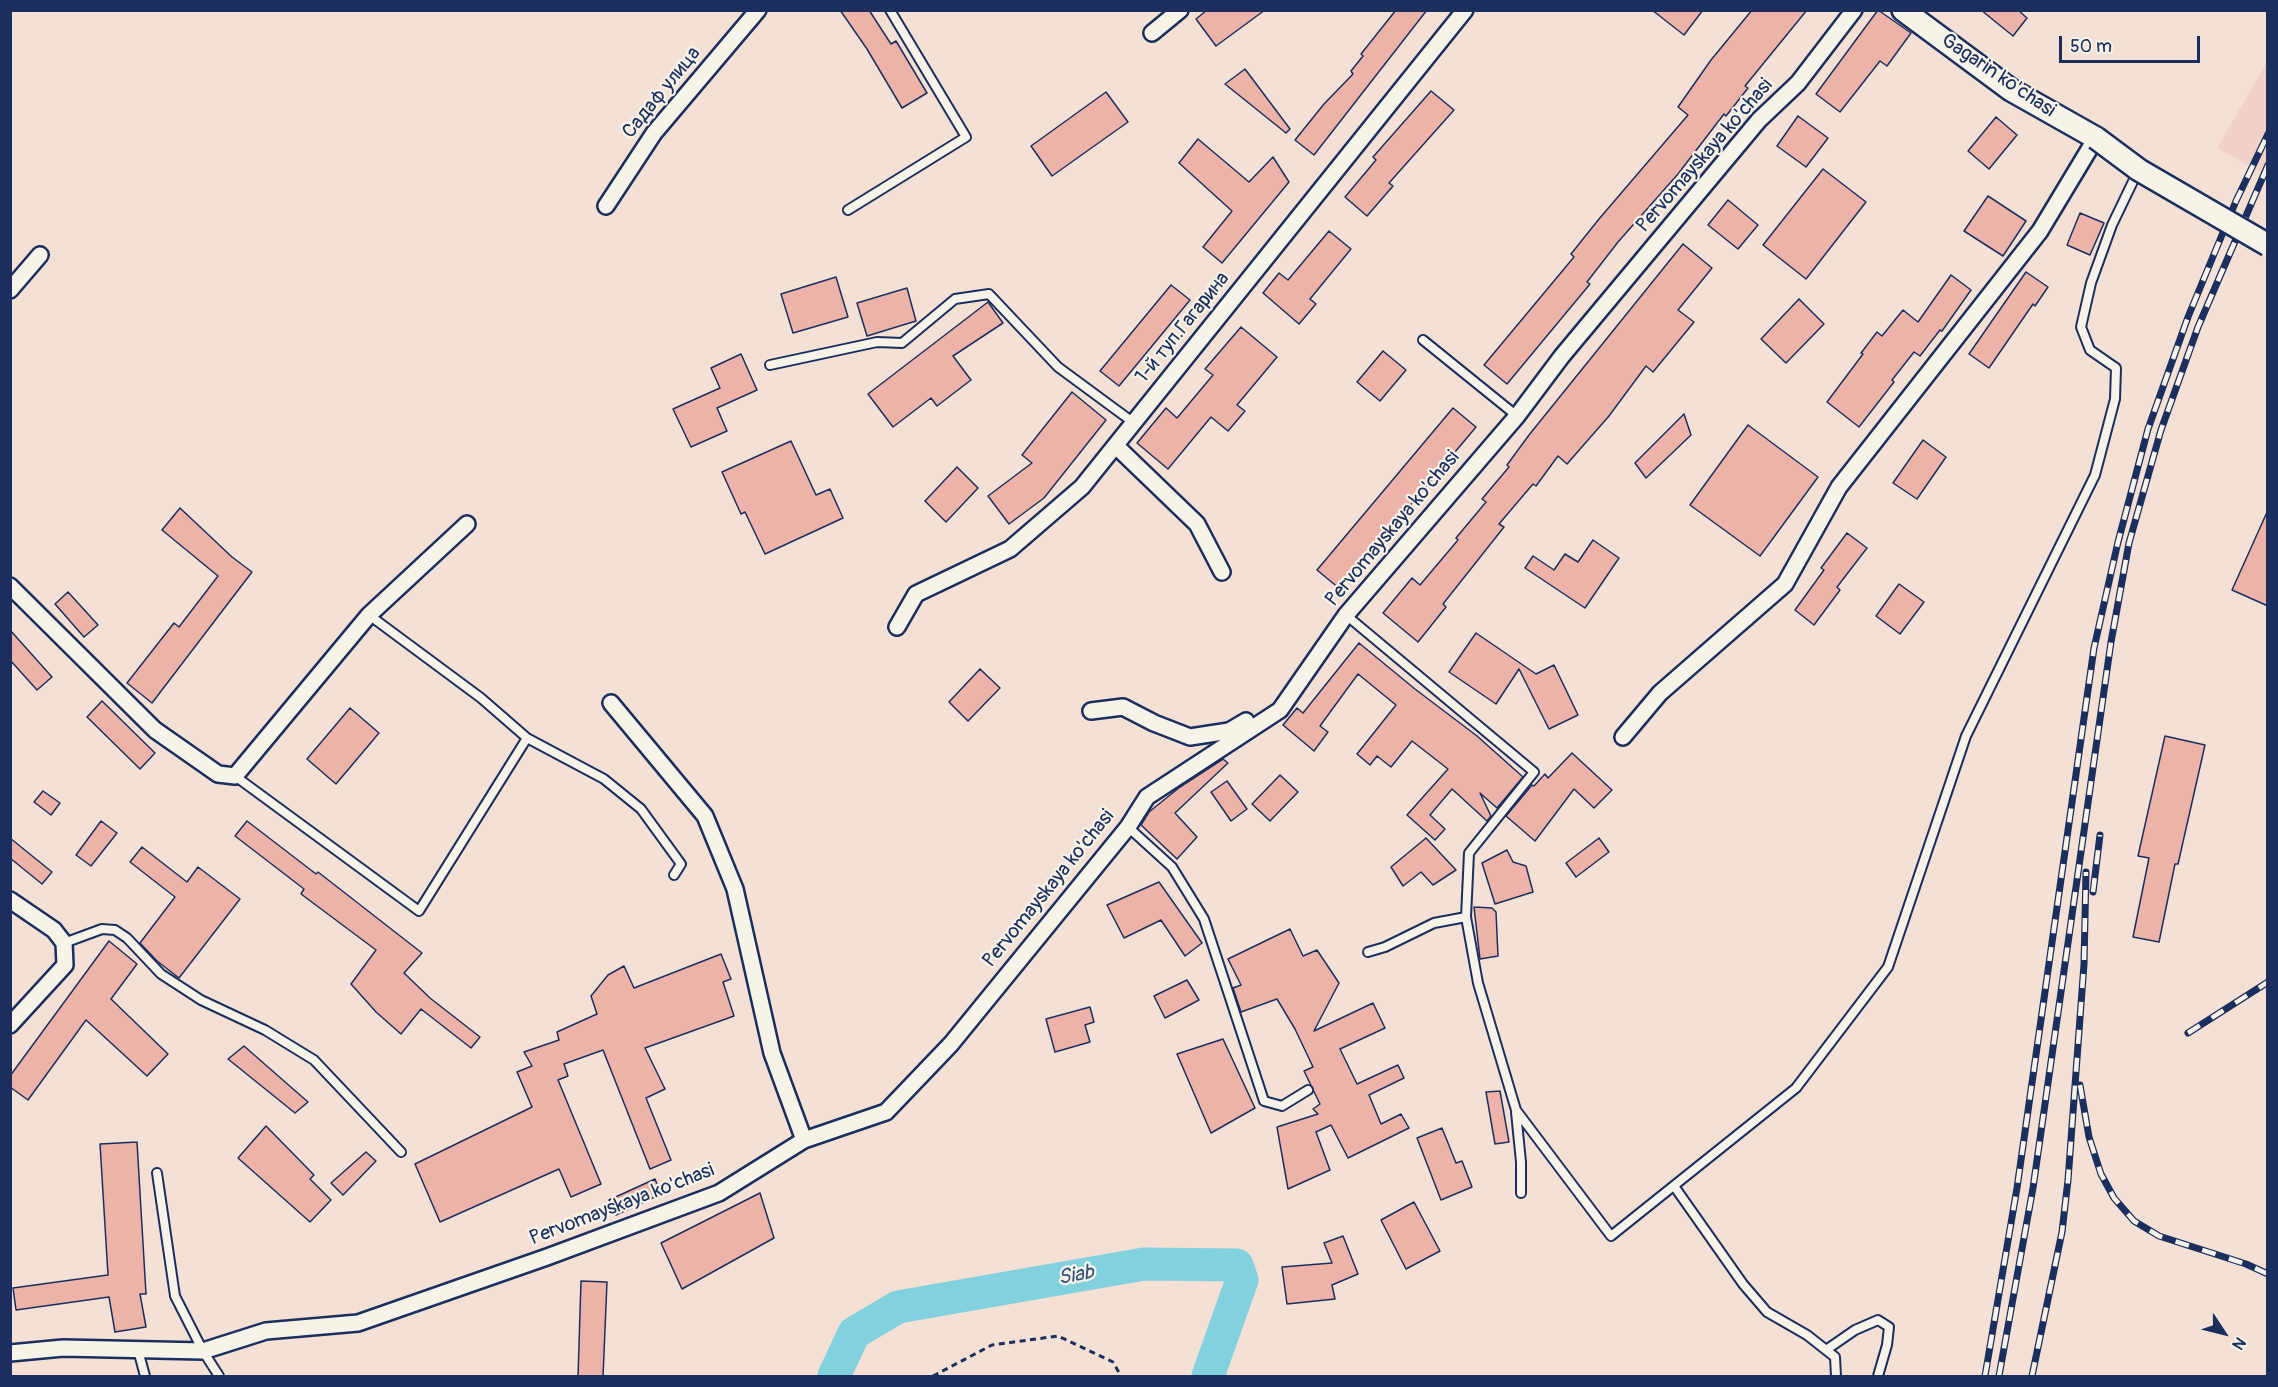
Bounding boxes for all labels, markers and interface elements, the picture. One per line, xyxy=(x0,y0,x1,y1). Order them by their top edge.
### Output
scale bar xyxy=(2062,24,2203,62)
street label: Gagarin ko'chasi xyxy=(1936,29,2060,123)
text: 50 m xyxy=(2070,35,2112,58)
street label: Садаф улица xyxy=(618,42,706,144)
street label: Pervomayskaya ko'chasi xyxy=(1632,74,1778,238)
street label: 1-й туп.Гагарина xyxy=(1131,268,1235,388)
street label: Pervomayskaya ko'chasi xyxy=(1321,446,1465,612)
street label: Pervomayskaya ko'chasi xyxy=(978,805,1120,973)
street label: Pervomayskaya ko'chasi xyxy=(526,1159,718,1251)
water label: Siab xyxy=(1056,1260,1096,1292)
north arrow xyxy=(2194,1303,2254,1363)
text: N xyxy=(2227,1333,2250,1353)

